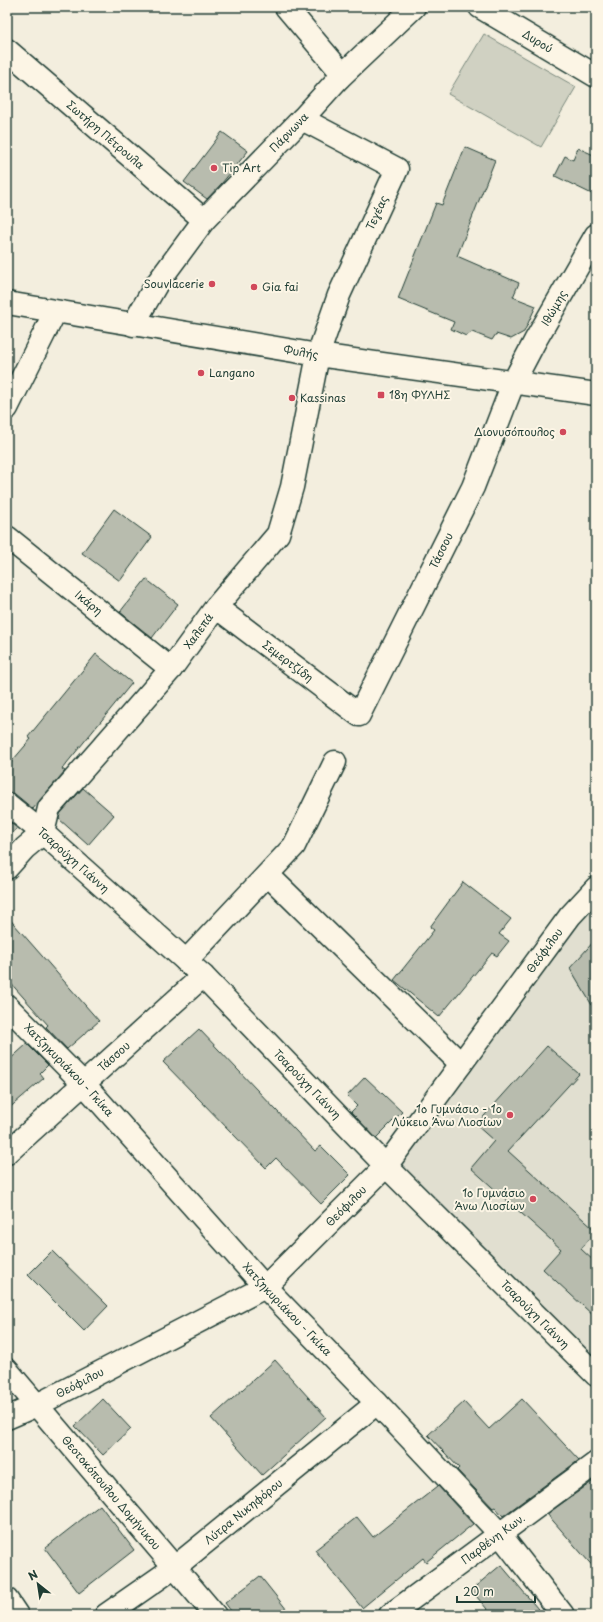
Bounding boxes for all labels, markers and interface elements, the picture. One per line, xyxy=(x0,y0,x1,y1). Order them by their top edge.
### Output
street label: Δυρού xyxy=(519,25,556,57)
street label: Σωτήρη Πέτρουλα xyxy=(63,96,148,173)
street label: Πάρνωνα xyxy=(265,108,312,156)
place label: Tip Art xyxy=(222,159,261,176)
marker: Tip Art xyxy=(209,163,219,173)
street label: Τεγέας xyxy=(361,192,392,233)
place label: Souvlacerie xyxy=(144,275,204,292)
place label: Gia fai xyxy=(262,278,299,295)
marker: Souvlacerie xyxy=(207,279,217,289)
marker: Gia fai xyxy=(249,282,259,292)
street label: Ιθώμης xyxy=(536,286,571,329)
street label: Φυλής xyxy=(282,340,320,363)
place label: Langano xyxy=(209,364,255,381)
marker: Langano xyxy=(196,368,206,378)
place label: 18η ΦΥΛΗΣ xyxy=(389,386,450,403)
place label: Kassinas xyxy=(300,389,346,406)
marker: 18η ΦΥΛΗΣ xyxy=(376,390,386,400)
marker: Kassinas xyxy=(287,393,297,403)
place label: Διονυσόπουλος xyxy=(474,423,555,440)
marker: Διονυσόπουλος xyxy=(558,427,568,437)
street label: Τάσσου xyxy=(425,529,457,571)
street label: Ικάρη xyxy=(72,586,107,619)
street label: Χαλεπά xyxy=(179,609,217,652)
street label: Σεμερτζίδη xyxy=(259,636,317,686)
street label: Τσαρούχη Γιάννη xyxy=(34,823,113,896)
street label: Θεόφιλου xyxy=(522,924,566,976)
street label: Χατζηκυριάκου - Γκίκα xyxy=(21,1019,118,1120)
street label: Τάσσου xyxy=(94,1037,134,1075)
street label: Τσαρούχη Γιάννη xyxy=(270,1045,345,1123)
place label: 1ο Γυμνάσιο - 1ο Λύκειο Άνω Λιοσίων xyxy=(391,1100,502,1130)
marker: 1ο Γυμνάσιο - 1ο Λύκειο Άνω Λιοσίων xyxy=(505,1110,515,1120)
street label: Θεόφιλου xyxy=(321,1181,370,1230)
place label: 1ο Γυμνάσιο Άνω Λιοσίων xyxy=(454,1184,525,1214)
marker: 1ο Γυμνάσιο Άνω Λιοσίων xyxy=(528,1194,538,1204)
street label: Χατζηκυριάκου - Γκίκα xyxy=(239,1258,336,1360)
street label: Τσαρούχη Γιάννη xyxy=(497,1276,574,1352)
street label: Θεόφιλου xyxy=(53,1363,107,1402)
street label: Θεοτοκόπουλου Δομήνικου xyxy=(58,1431,165,1553)
street label: Λύτρα Νικηφόρου xyxy=(200,1474,286,1548)
street label: Παρθένη Κων. xyxy=(457,1509,528,1568)
north arrow xyxy=(18,1564,58,1604)
text: N xyxy=(25,1565,41,1584)
scale bar xyxy=(457,1578,535,1604)
text: 20 m xyxy=(463,1582,494,1600)

